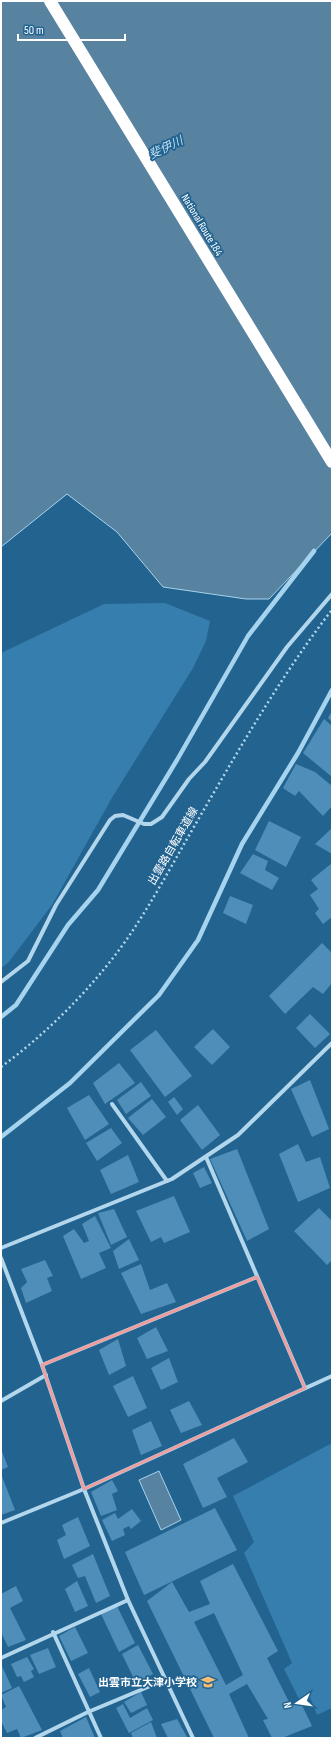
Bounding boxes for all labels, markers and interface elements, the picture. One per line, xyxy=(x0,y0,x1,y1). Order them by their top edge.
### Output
scale bar xyxy=(18,16,125,42)
text: 50 m xyxy=(24,23,44,38)
water label: 斐伊川 xyxy=(147,132,187,163)
street label: National Route 184 xyxy=(179,192,226,259)
street label: 出雲路自転車道線 xyxy=(145,805,201,887)
school or university icon: 出雲市立大津小学校 xyxy=(200,1674,216,1690)
place label: 出雲市立大津小学校 xyxy=(98,1676,197,1689)
north arrow xyxy=(277,1683,317,1723)
text: N xyxy=(281,1701,295,1709)

